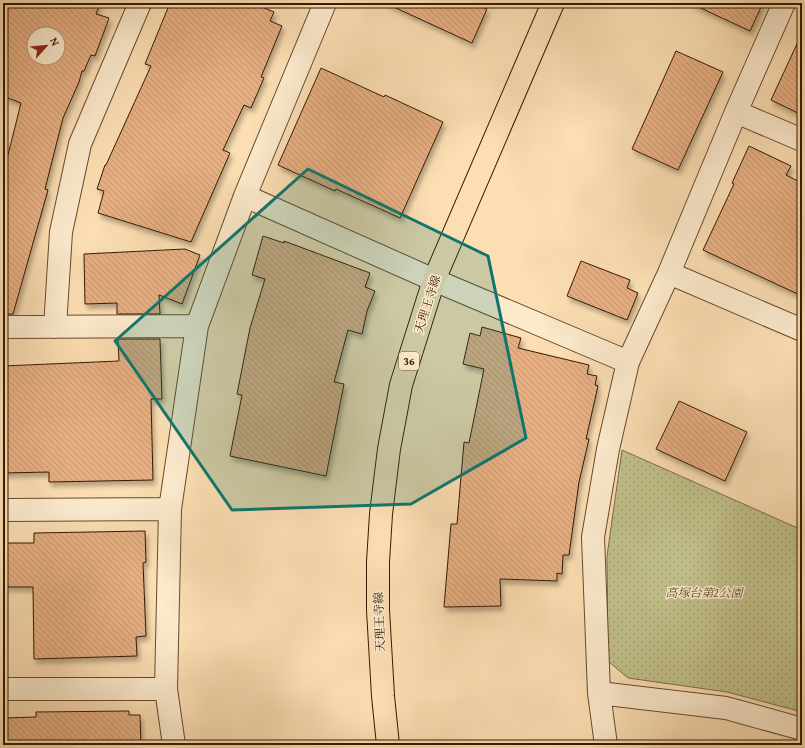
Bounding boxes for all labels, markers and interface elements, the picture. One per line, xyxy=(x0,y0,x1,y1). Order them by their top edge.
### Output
north arrow xyxy=(26,26,66,66)
text: N xyxy=(46,35,64,49)
street label: 天理王寺線 xyxy=(410,273,444,335)
road number: 36 xyxy=(399,352,419,370)
park label: 高塚台第2公園 xyxy=(665,584,745,601)
street label: 天理王寺線 xyxy=(369,592,389,652)

